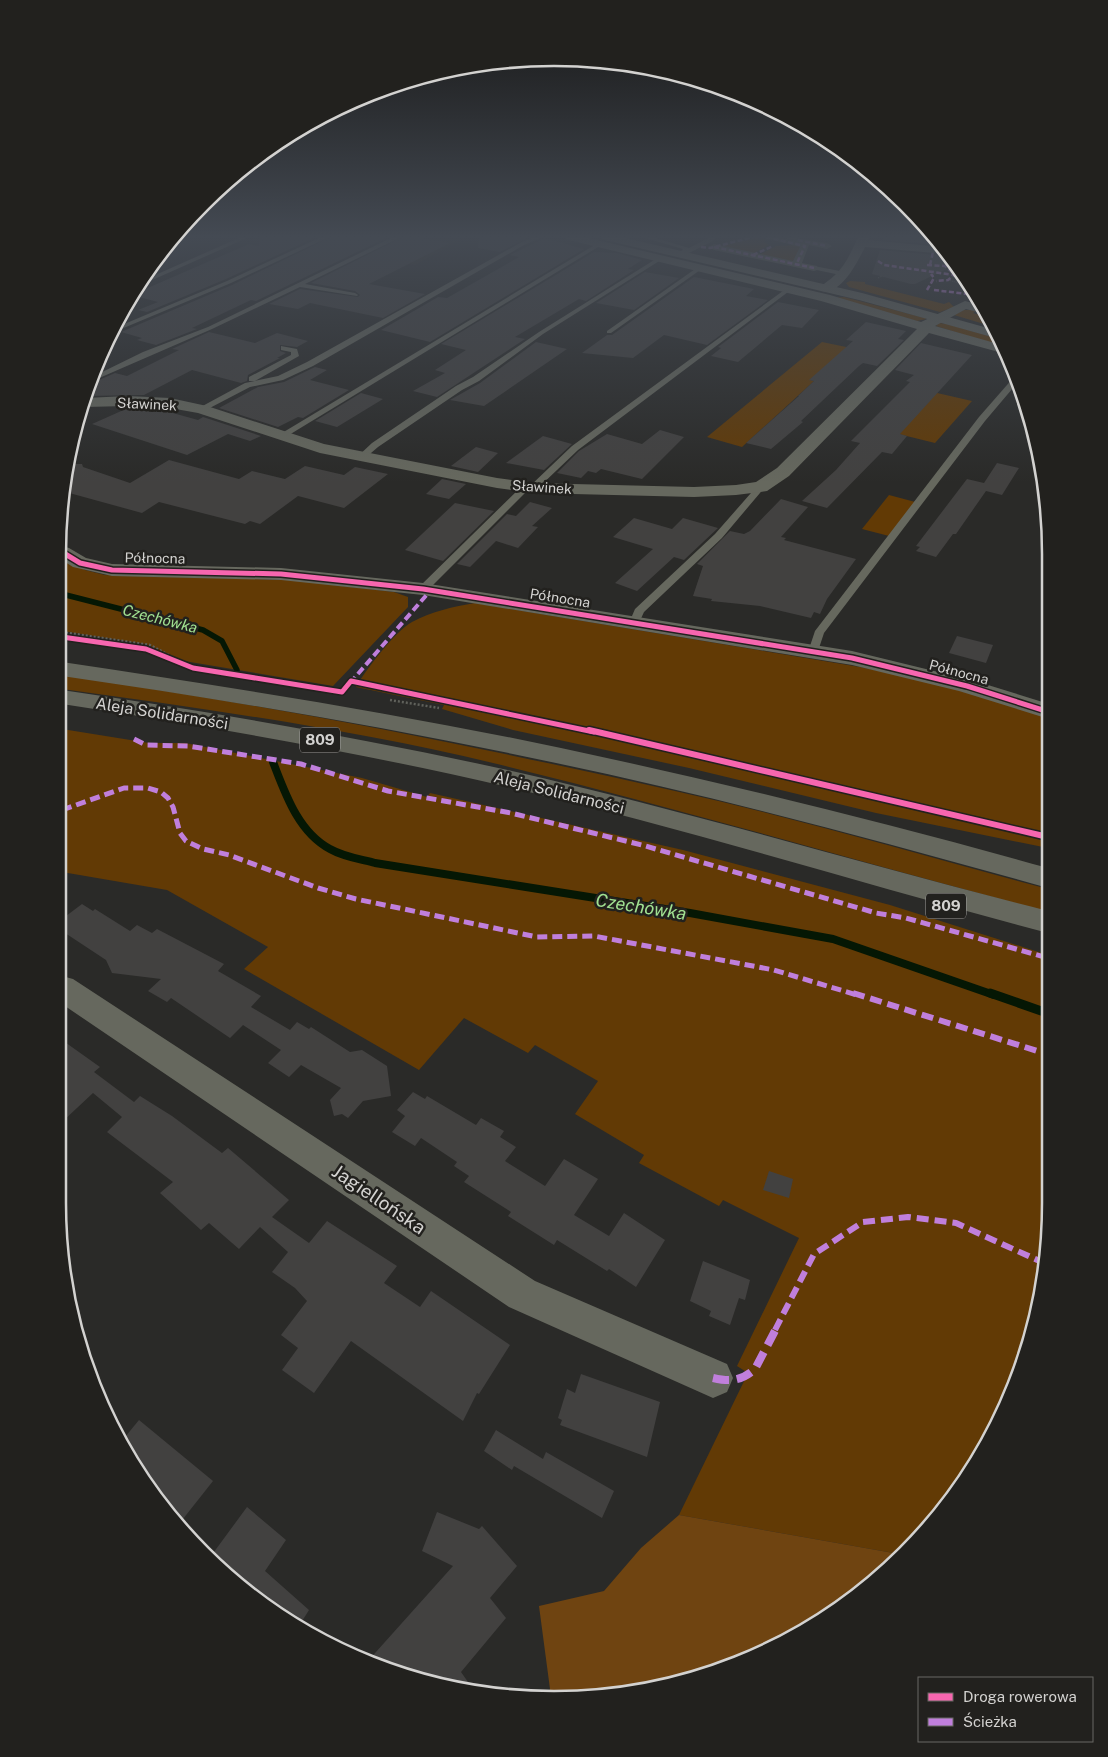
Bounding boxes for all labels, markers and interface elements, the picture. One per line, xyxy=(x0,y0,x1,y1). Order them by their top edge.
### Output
street label: Sławinek xyxy=(117,394,177,414)
street label: Sławinek xyxy=(512,477,573,497)
street label: Północna xyxy=(124,549,186,567)
street label: Północna xyxy=(529,585,591,611)
water label: Czechówka xyxy=(121,601,199,636)
street label: Północna xyxy=(928,656,990,688)
street label: Aleja Solidarności xyxy=(94,694,229,733)
road number: 809 xyxy=(300,728,340,752)
street label: Aleja Solidarności xyxy=(492,767,626,818)
water label: Czechówka xyxy=(594,889,688,924)
road number: 809 xyxy=(926,894,966,918)
street label: Jagiellońska xyxy=(328,1160,430,1238)
legend xyxy=(918,1677,1093,1742)
text: Droga rowerowa xyxy=(963,1688,1077,1705)
text: Ścieżka xyxy=(963,1712,1017,1730)

